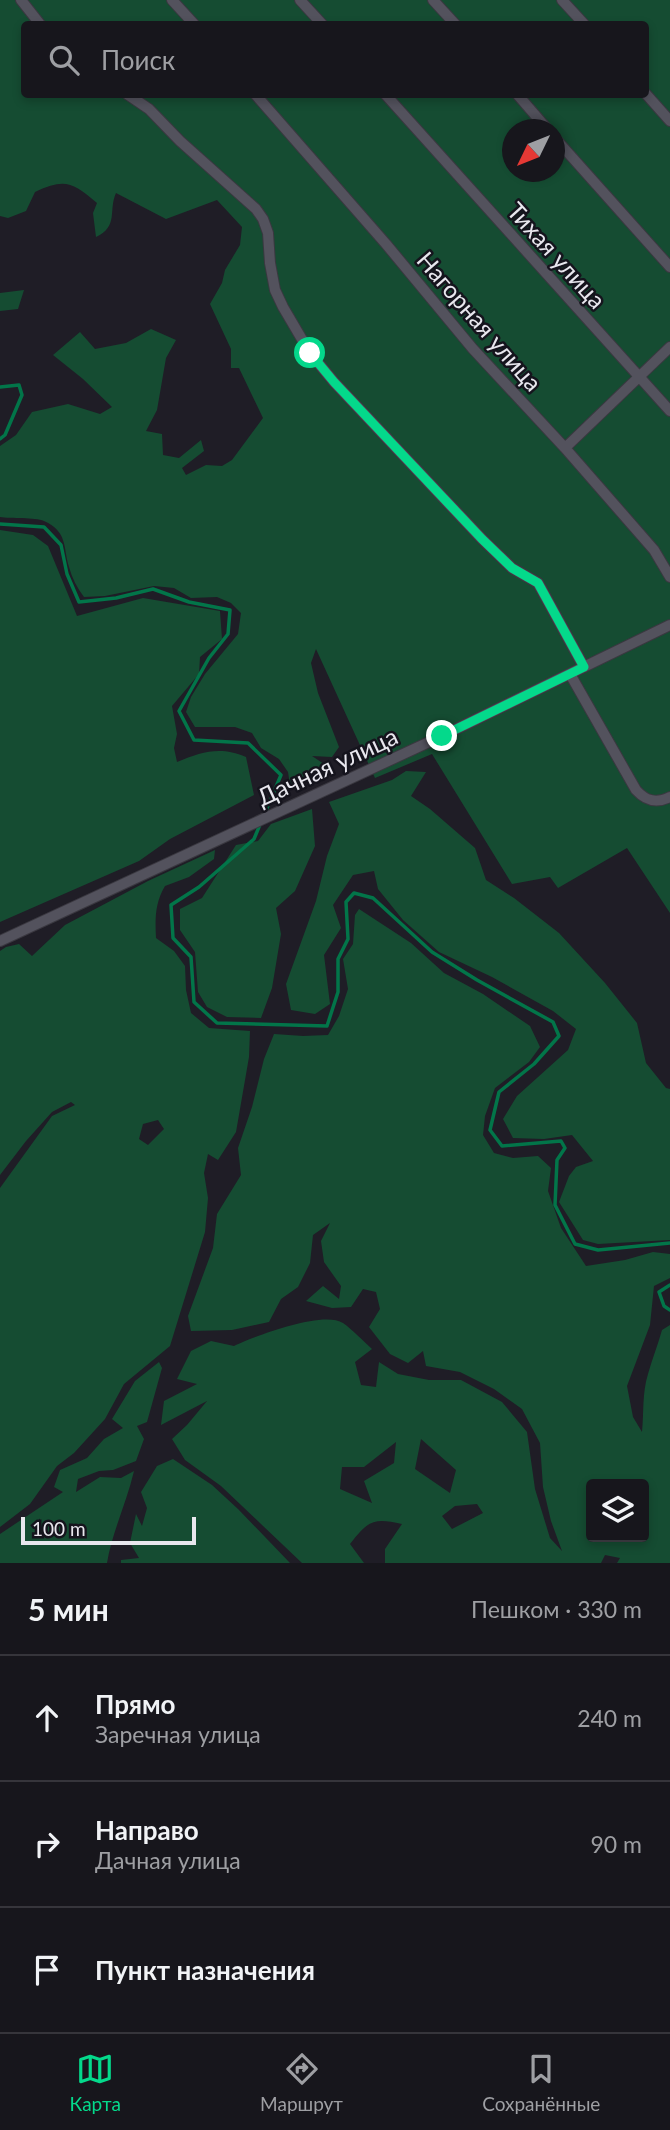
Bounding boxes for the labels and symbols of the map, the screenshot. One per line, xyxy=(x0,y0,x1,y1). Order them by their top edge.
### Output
north arrow xyxy=(502,119,565,182)
street label: Тихая улица xyxy=(502,196,612,314)
street label: Нагорная улица xyxy=(412,245,548,397)
route start xyxy=(294,337,325,368)
route end xyxy=(426,720,457,751)
street label: Дачная улица xyxy=(252,721,402,811)
scale bar xyxy=(21,1514,196,1546)

